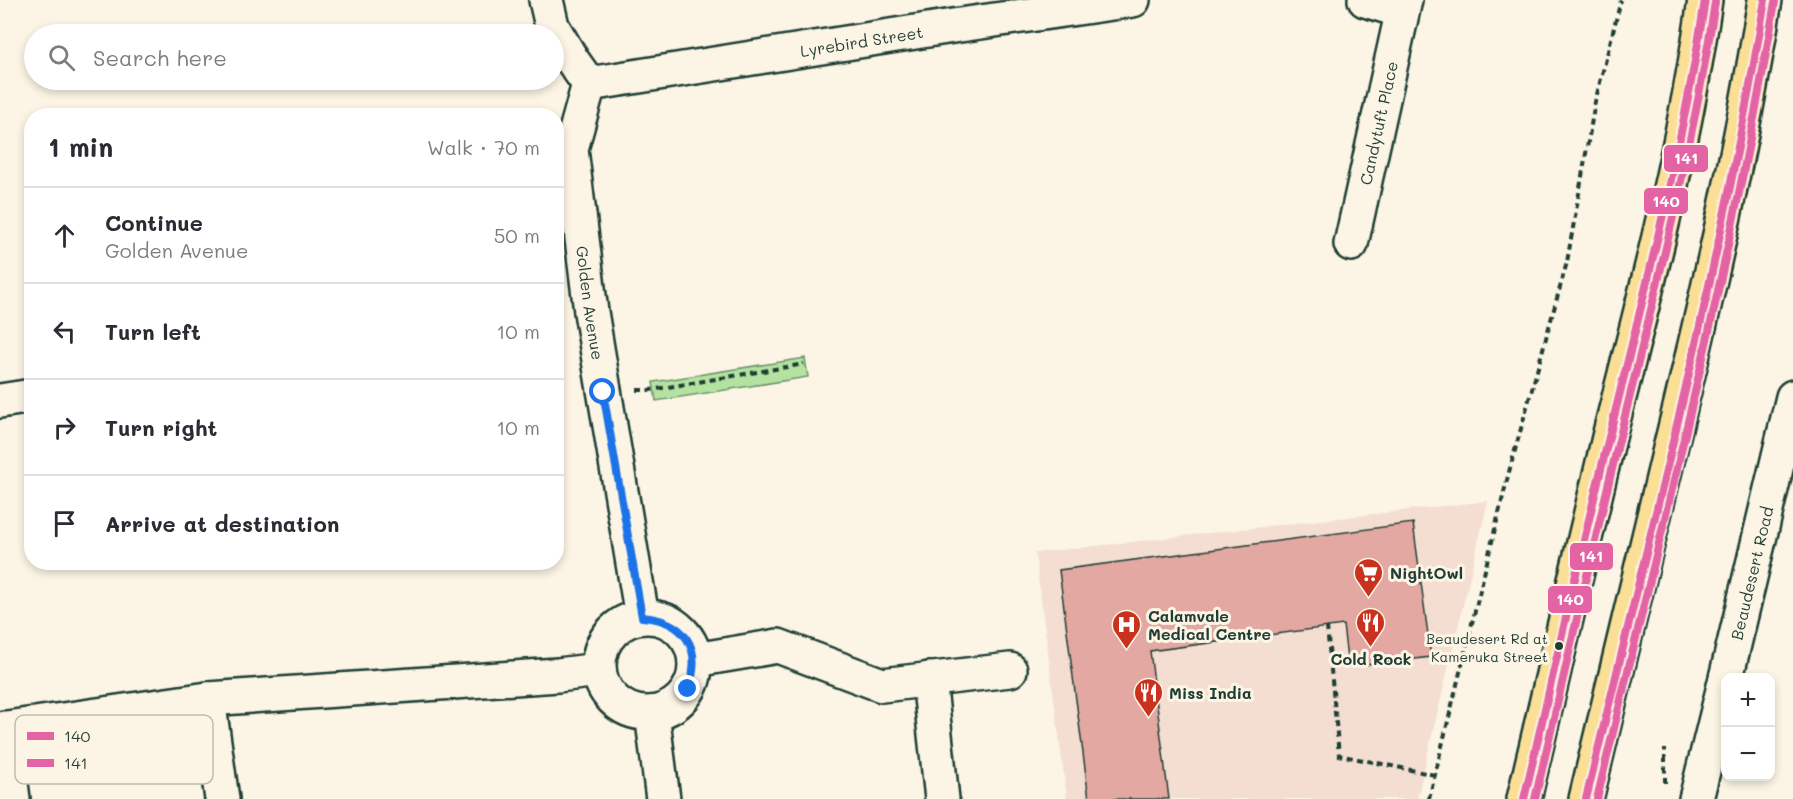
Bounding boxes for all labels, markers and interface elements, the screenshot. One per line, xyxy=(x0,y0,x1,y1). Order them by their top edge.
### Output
street label: Lyrebird Street xyxy=(799,20,925,61)
search box xyxy=(24,24,564,90)
icon: search xyxy=(45,41,78,74)
text: Search here xyxy=(93,43,227,72)
street label: Candytuft Place xyxy=(1354,59,1402,187)
text: 1 min xyxy=(48,130,113,164)
text: Walk · 70 m xyxy=(427,134,540,160)
line badge: 141 xyxy=(1663,144,1709,173)
text: 141 xyxy=(1674,147,1698,168)
line badge: 140 xyxy=(1643,187,1689,215)
text: 140 xyxy=(1652,190,1680,211)
text: Continue xyxy=(105,208,203,237)
icon: ahead xyxy=(48,219,81,252)
text: 50 m xyxy=(494,222,540,248)
text: Golden Avenue xyxy=(105,237,248,263)
street label: Golden Avenue xyxy=(572,245,609,361)
icon: left xyxy=(48,315,81,348)
text: Turn left xyxy=(105,317,201,346)
text: 10 m xyxy=(496,318,540,344)
route start xyxy=(589,378,615,404)
icon: right xyxy=(48,411,81,444)
text: Turn right xyxy=(105,413,217,442)
text: 10 m xyxy=(496,414,540,440)
street label: Beaudesert Road xyxy=(1725,504,1777,642)
icon: arrive xyxy=(48,507,81,540)
text: Arrive at destination xyxy=(105,509,340,538)
line badge: 141 xyxy=(1569,542,1614,571)
text: 141 xyxy=(1579,545,1603,566)
supermarket icon: NightOwl xyxy=(1353,556,1385,598)
place label: NightOwl xyxy=(1390,562,1463,583)
line badge: 140 xyxy=(1547,585,1593,614)
text: 140 xyxy=(1556,588,1584,609)
place label: Calamvale Medical Centre xyxy=(1148,605,1271,644)
restaurant icon: Cold Rock xyxy=(1355,606,1387,648)
hospital icon: Calamvale Medical Centre xyxy=(1111,608,1143,650)
place label: Beaudesert Rd at Kameruka Street xyxy=(1426,629,1548,666)
marker: Beaudesert Rd at Kameruka Street xyxy=(1553,640,1565,652)
place label: Cold Rock xyxy=(1331,648,1411,669)
map controls xyxy=(1721,673,1775,781)
button: + xyxy=(1721,673,1775,727)
route end xyxy=(674,675,700,701)
restaurant icon: Miss India xyxy=(1132,676,1164,718)
place label: Miss India xyxy=(1169,682,1252,703)
legend xyxy=(15,715,213,784)
text: 140 xyxy=(64,725,91,746)
button: − xyxy=(1721,727,1775,781)
text: 141 xyxy=(64,752,88,773)

